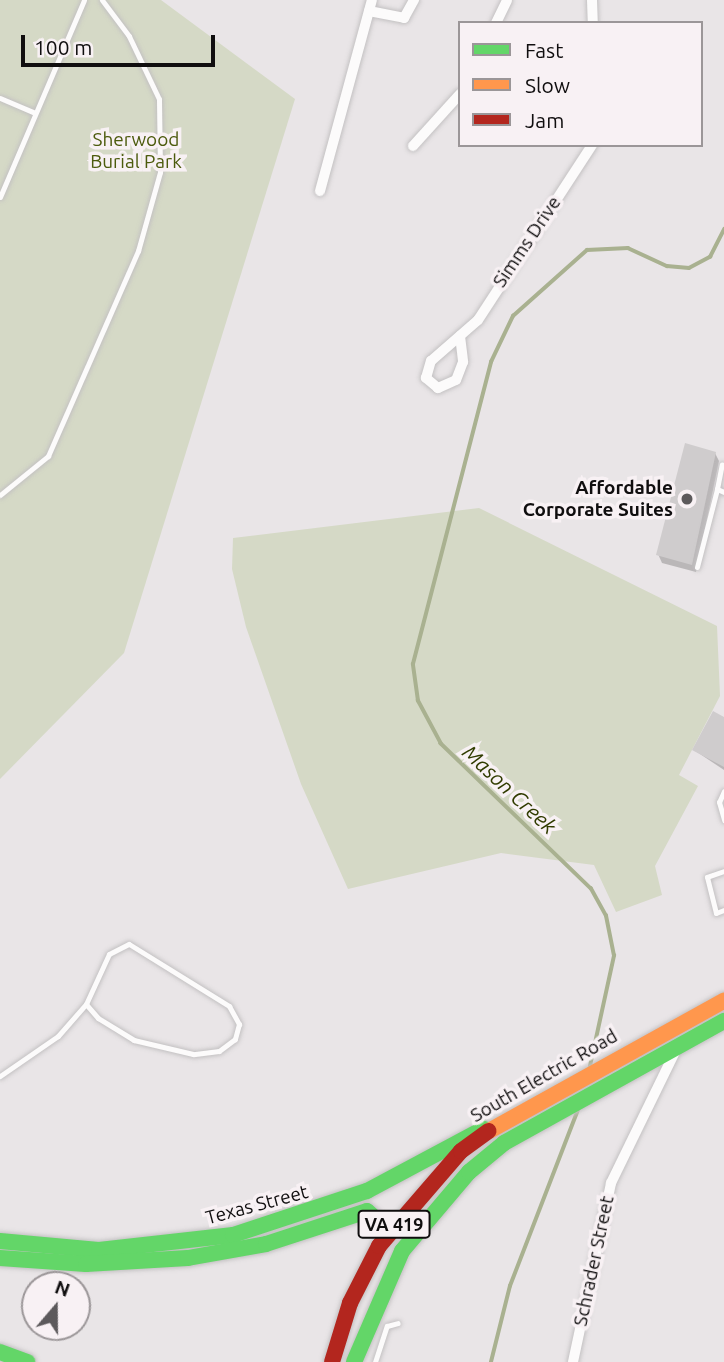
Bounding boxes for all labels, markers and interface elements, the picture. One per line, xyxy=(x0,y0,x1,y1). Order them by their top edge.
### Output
scale bar xyxy=(24,21,219,65)
legend xyxy=(458,21,703,147)
text: 100 m xyxy=(34,35,92,59)
text: Fast xyxy=(525,38,563,62)
text: Slow xyxy=(525,73,570,97)
text: Jam xyxy=(525,108,564,132)
park label: Sherwood Burial Park xyxy=(90,129,182,173)
street label: Simms Drive xyxy=(488,192,566,292)
place label: Affordable Corporate Suites xyxy=(523,477,673,521)
marker: Affordable Corporate Suites xyxy=(679,491,695,507)
water label: Mason Creek xyxy=(458,739,562,839)
street label: South Electric Road xyxy=(467,1025,621,1127)
street label: Texas Street xyxy=(203,1180,311,1230)
street label: Schrader Street xyxy=(569,1194,619,1328)
road number: VA 419 xyxy=(357,1210,431,1238)
north arrow xyxy=(21,1271,91,1341)
text: N xyxy=(52,1275,73,1301)

